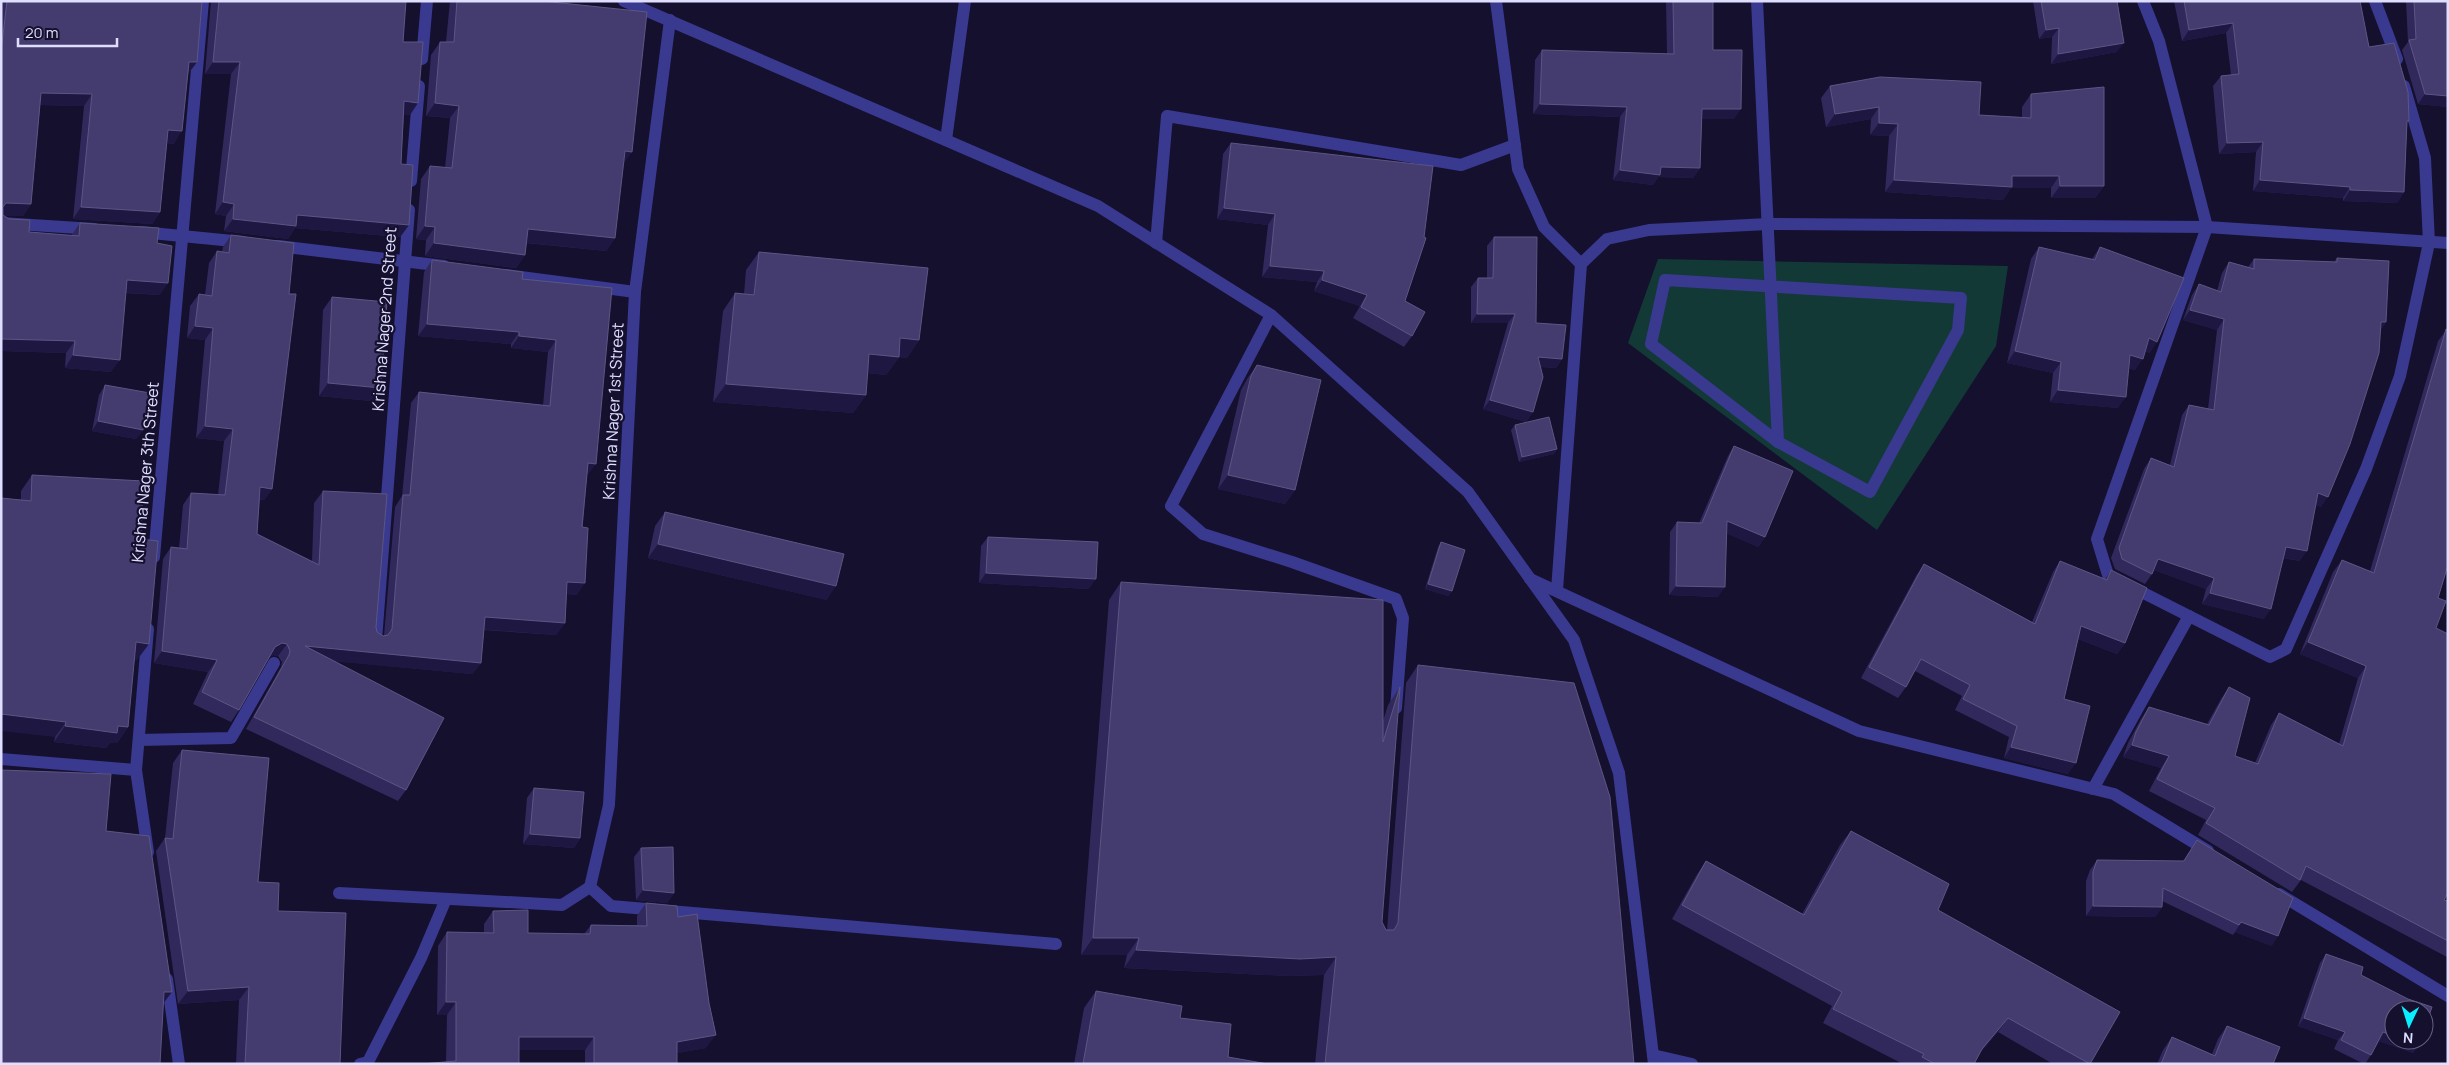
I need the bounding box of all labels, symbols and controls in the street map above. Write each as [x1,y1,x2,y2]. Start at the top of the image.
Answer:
scale bar [18,15,116,47]
text: 20 m [25,22,58,43]
street label: Krishna Nager 2nd Street [367,226,401,412]
street label: Krishna Nager 1st Street [597,322,629,500]
street label: Krishna Nager 3th Street [126,381,164,563]
north arrow [2384,1000,2434,1050]
text: N [2402,1029,2414,1048]

